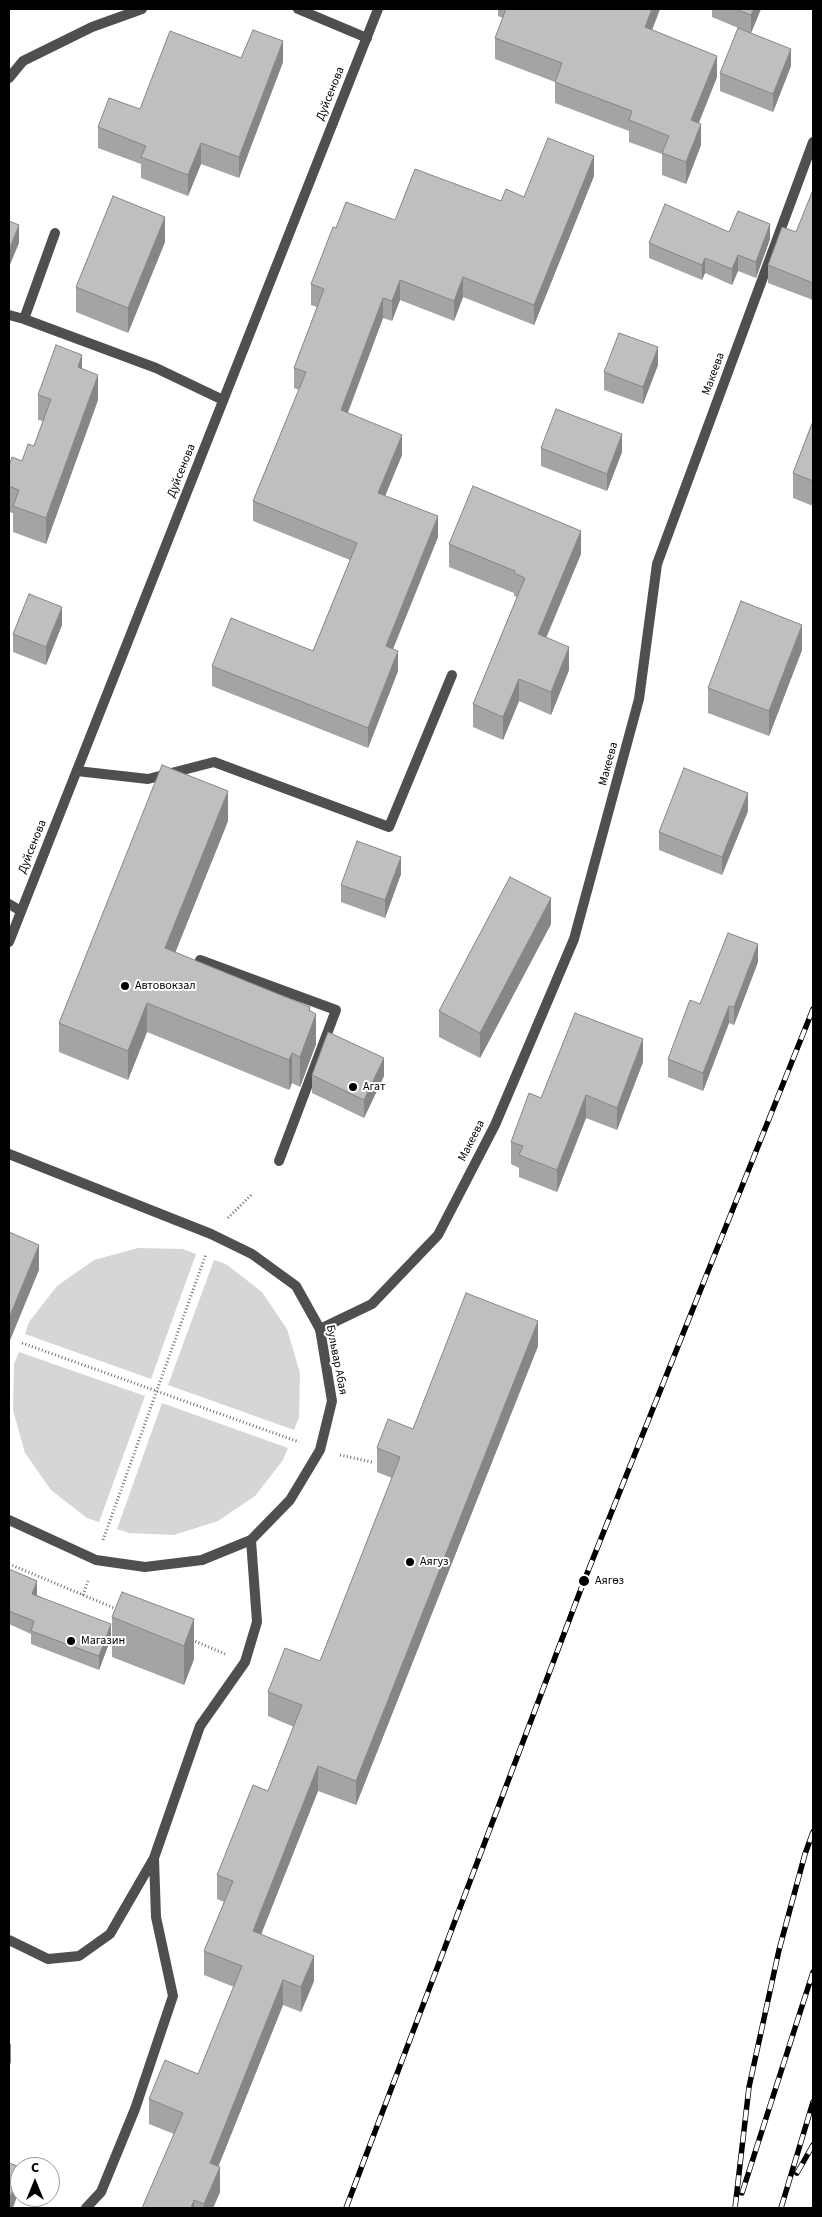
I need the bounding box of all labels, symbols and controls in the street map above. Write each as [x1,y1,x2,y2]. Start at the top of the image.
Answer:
street label: Дуйсенова [314,65,348,123]
street label: Макеева [700,351,728,397]
street label: Дуйсенова [165,442,199,500]
street label: Макеева [596,741,622,787]
street label: Дуйсенова [16,818,50,876]
place label: Автовокзал [135,979,196,993]
marker: Автовокзал [119,980,131,992]
place label: Агат [363,1080,385,1094]
marker: Агат [347,1081,359,1093]
street label: Макеева [455,1118,489,1164]
street label: Бульвар Абая [322,1324,350,1396]
place label: Аягуз [420,1555,448,1569]
marker: Аягуз [404,1556,416,1568]
marker: Аягөз [577,1574,591,1588]
place label: Аягөз [595,1574,624,1588]
place label: Магазин [81,1634,125,1648]
marker: Магазин [65,1635,77,1647]
north arrow [10,2157,60,2207]
text: С [31,2158,39,2178]

